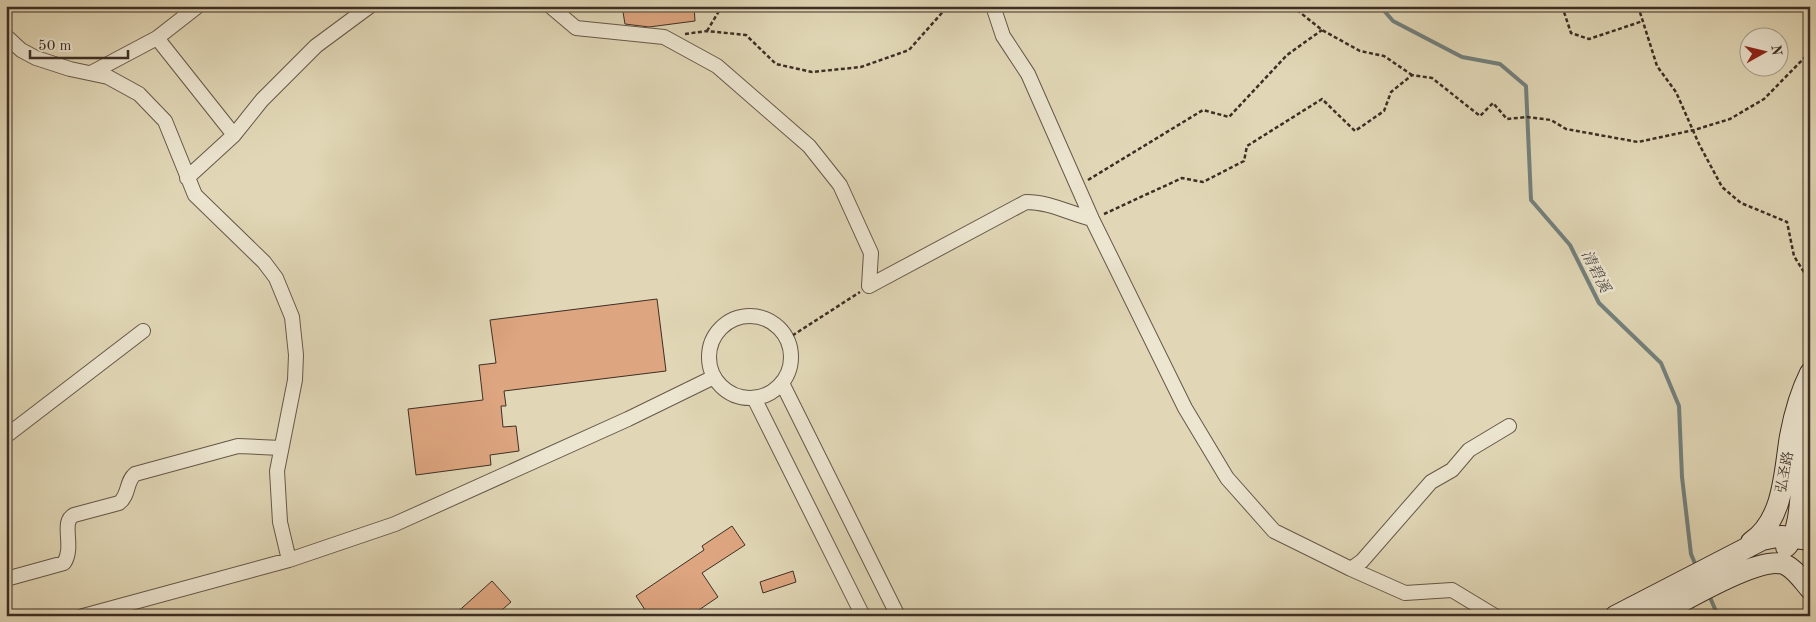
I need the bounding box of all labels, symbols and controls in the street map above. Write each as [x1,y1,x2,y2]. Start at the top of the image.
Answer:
scale bar [30,28,128,60]
north arrow [1738,28,1788,78]
text: 50 m [38,39,72,54]
text: N [1768,44,1784,57]
water label: 清碧溪 [1578,247,1614,297]
street label: 弘圣路 [1773,450,1796,494]

